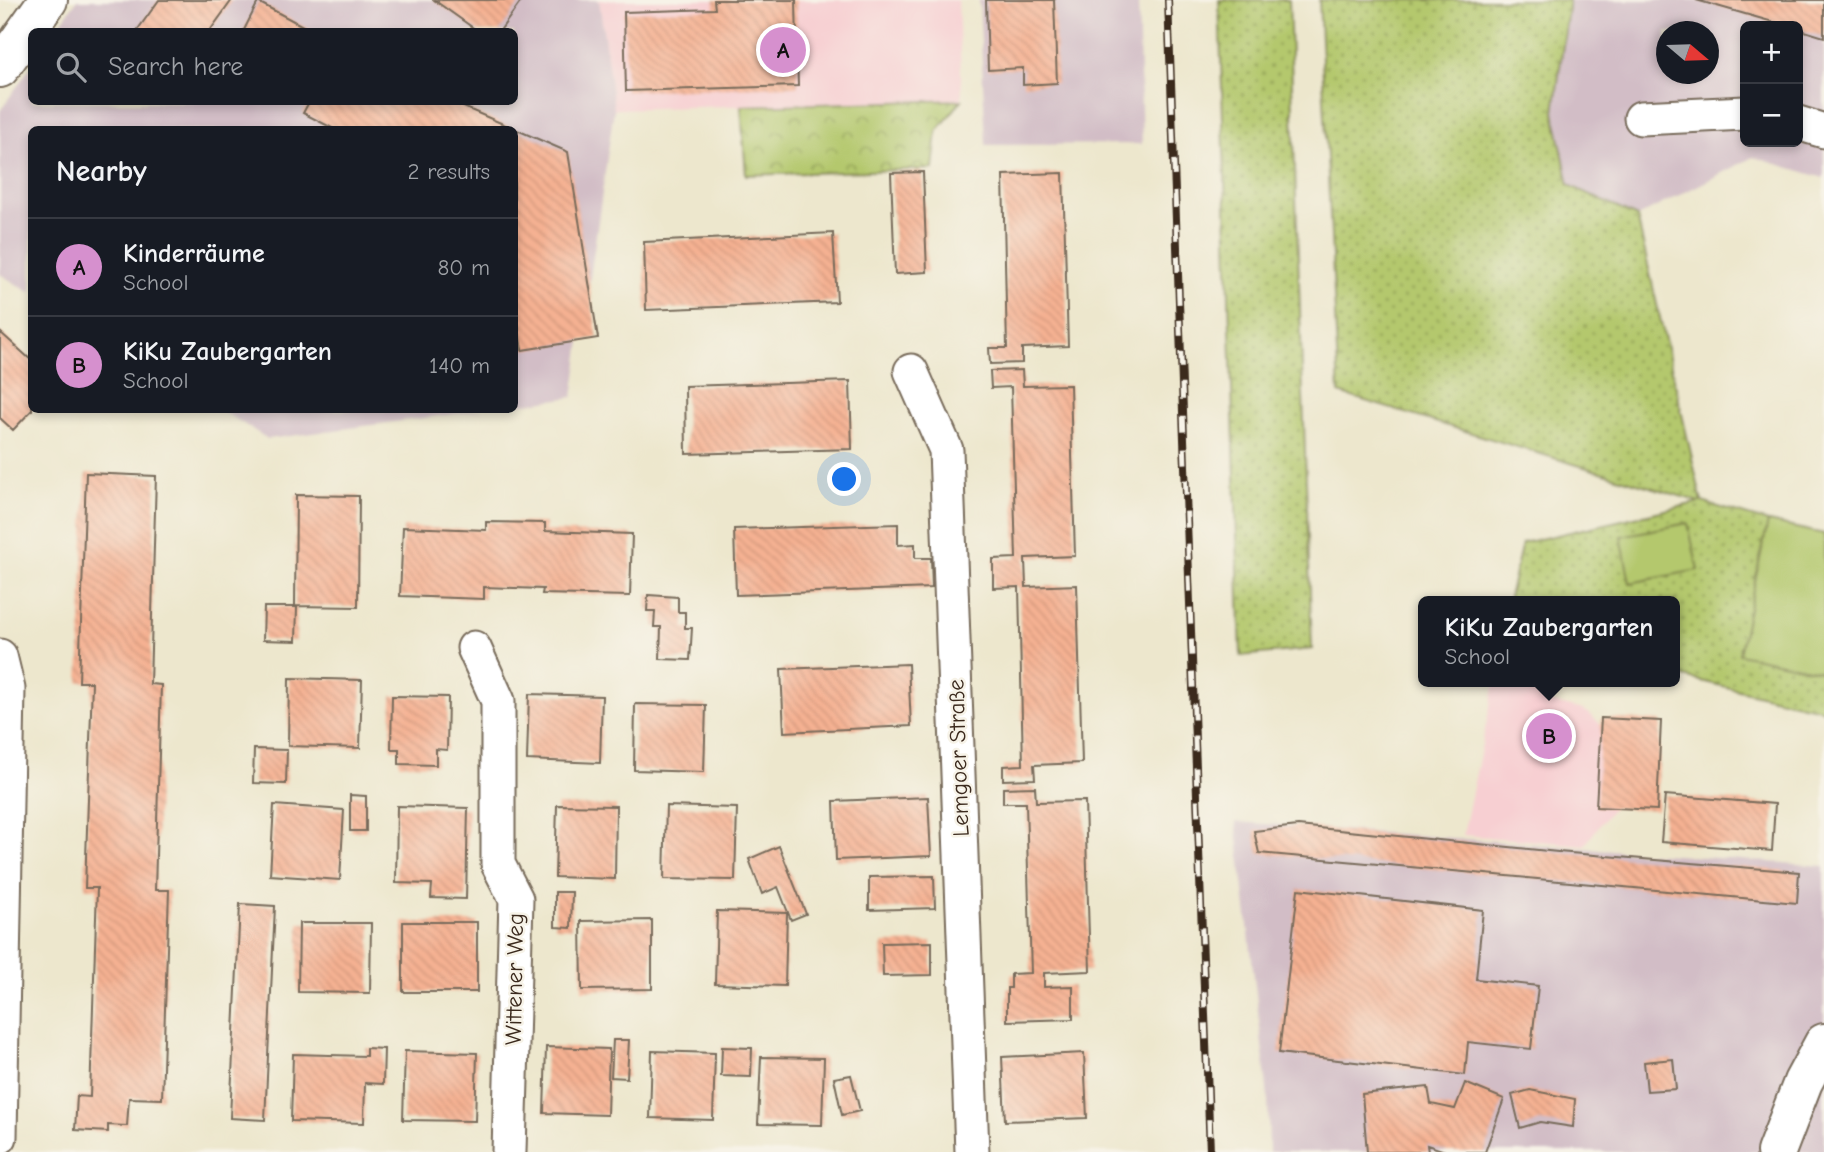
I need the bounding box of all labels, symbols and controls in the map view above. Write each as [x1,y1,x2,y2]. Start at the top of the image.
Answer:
north arrow [1656,21,1719,84]
map controls [1740,21,1803,147]
button: + [1740,21,1803,84]
pin: A [760,24,806,76]
search box [28,28,518,105]
icon: search [52,48,90,86]
text: Search here [108,52,243,82]
button: − [1740,84,1803,147]
text: Nearby [56,154,147,189]
text: 2 results [408,158,490,185]
text: Kinderräume [123,239,265,269]
text: A [73,254,85,281]
text: 80 m [437,254,490,281]
text: School [123,269,188,296]
text: KiKu Zaubergarten [123,337,332,367]
text: B [72,352,86,379]
text: 140 m [429,352,490,379]
text: School [123,367,188,394]
your location [827,462,861,496]
popup [1418,596,1680,687]
text: KiKu Zaubergarten [1445,613,1653,643]
text: School [1445,643,1510,670]
street label: Lemgoer Straße [942,679,975,837]
pin: B [1526,710,1572,762]
street label: Wittener Weg [500,913,529,1045]

